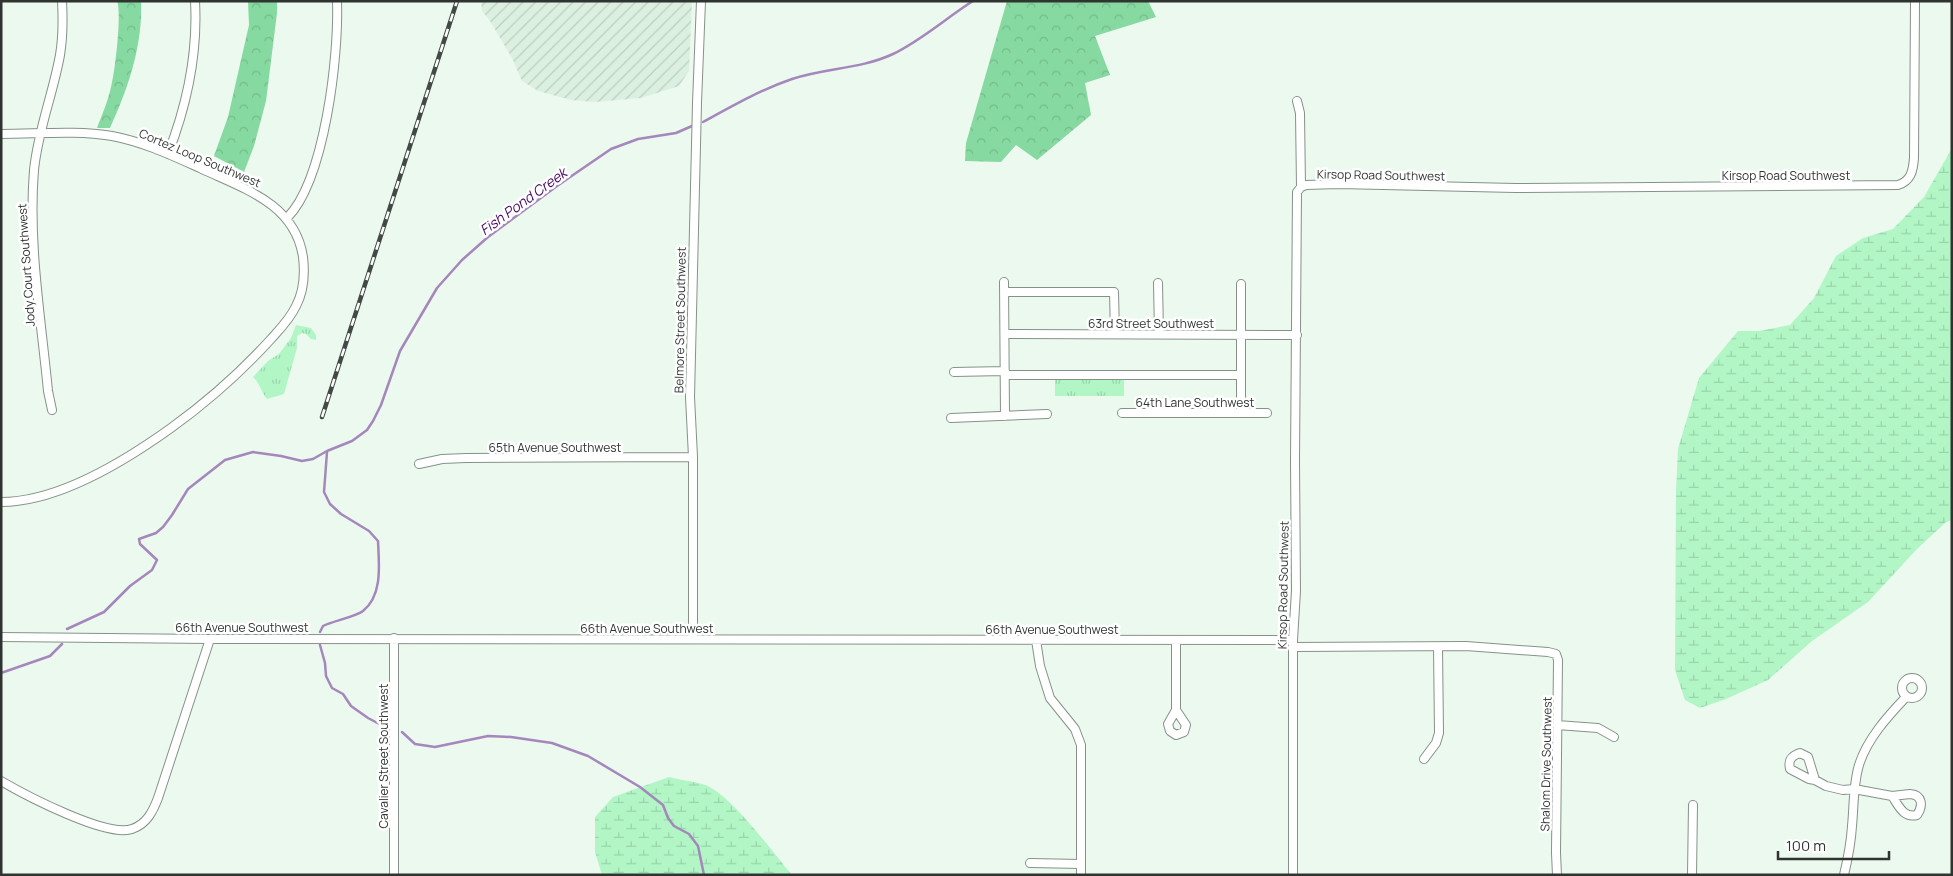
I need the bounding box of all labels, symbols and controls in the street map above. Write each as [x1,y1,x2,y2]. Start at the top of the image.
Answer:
street label: Cortez Loop Southwest [136,125,264,191]
water label: Fish Pond Creek [476,162,572,239]
street label: Kirsop Road Southwest [1317,165,1446,185]
street label: Kirsop Road Southwest [1722,167,1850,184]
street label: Jody Court Southwest [13,203,39,327]
street label: Belmore Street Southwest [670,247,690,393]
street label: 63rd Street Southwest [1088,315,1214,332]
street label: 64th Lane Southwest [1136,394,1255,411]
street label: 65th Avenue Southwest [489,439,622,456]
street label: Kirsop Road Southwest [1273,520,1293,649]
street label: 66th Avenue Southwest [175,619,309,636]
street label: 66th Avenue Southwest [580,620,714,637]
street label: 66th Avenue Southwest [985,621,1119,638]
street label: Cavalier Street Southwest [375,683,392,829]
street label: Shalom Drive Southwest [1536,696,1556,832]
scale bar [1778,828,1889,860]
text: 100 m [1786,835,1826,856]

